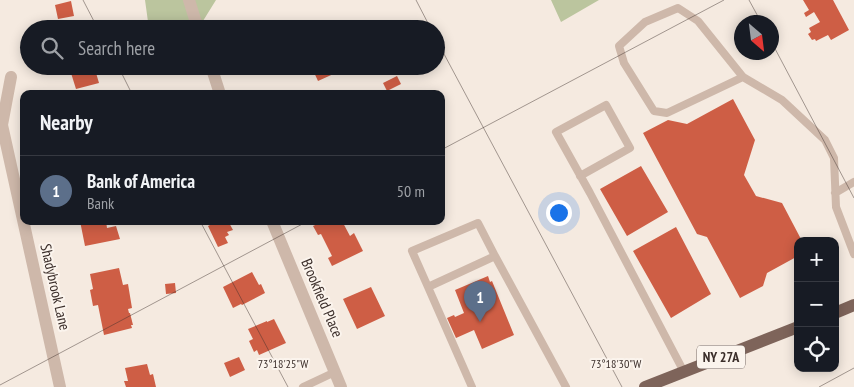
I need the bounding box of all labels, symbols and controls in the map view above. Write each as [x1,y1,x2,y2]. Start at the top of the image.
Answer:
north arrow [734,15,779,60]
search box [20,20,445,75]
icon: search [38,34,66,62]
text: Search here [78,36,155,60]
text: Nearby [40,109,93,136]
text: Bank of America [87,169,195,193]
text: 1 [52,181,60,201]
text: 50 m [397,181,425,201]
text: Bank [87,193,114,213]
your location [546,200,572,226]
map controls [794,237,839,372]
button: + [794,237,839,282]
street label: Shadybrook Lane [36,242,75,332]
street label: Brookfield Place [297,256,348,340]
pin: 1 [464,281,496,322]
button: − [794,282,839,327]
button: locate [794,327,839,372]
road number: NY 27A [697,346,745,368]
text: 73°18'25"W [258,356,308,371]
text: 73°18'30"W [591,356,641,371]

